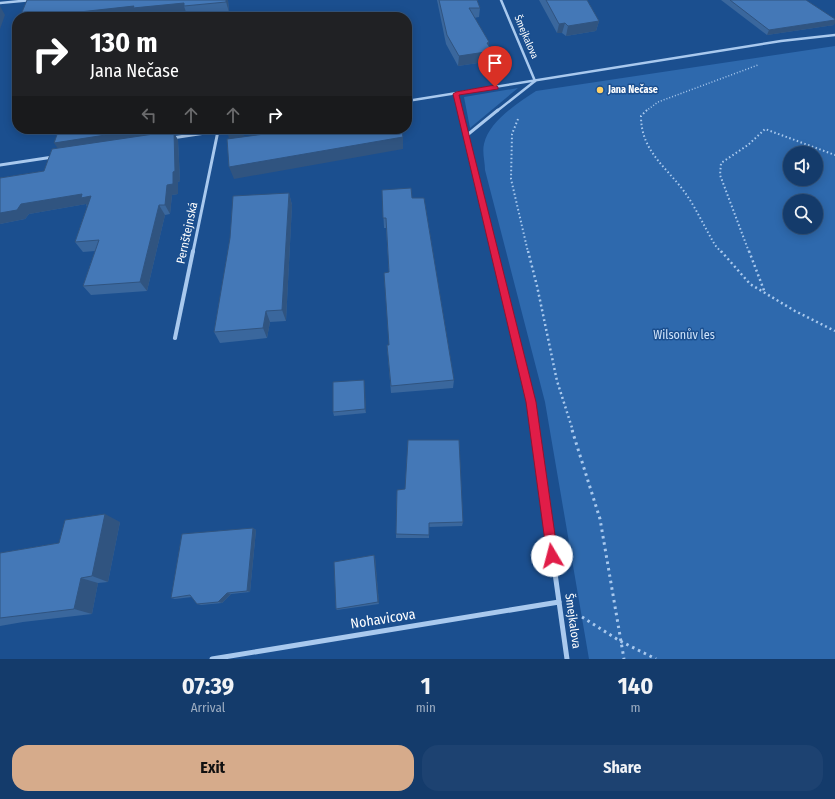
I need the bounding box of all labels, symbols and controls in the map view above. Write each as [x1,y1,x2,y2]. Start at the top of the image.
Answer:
street label: Šmejkalova [511,12,542,61]
text: 130 m [90,26,158,59]
icon: right [24,28,76,80]
pin [478,46,512,87]
icon: arrive [484,52,506,74]
text: Jana Nečase [90,60,179,82]
place label: Jana Nečase [607,83,658,96]
marker: Jana Nečase [595,85,605,95]
icon: left [138,104,160,126]
icon: ahead [180,104,202,126]
icon: ahead [222,104,244,126]
icon: right [264,104,286,126]
map controls [783,146,823,234]
button: sound [783,146,823,186]
button: search [783,194,823,234]
street label: Pernštejnská [174,201,200,265]
park label: Wilsonův les [653,328,715,342]
position arrow [531,535,573,577]
street label: Šmejkalova [562,592,585,650]
street label: Nohavicova [349,605,417,633]
text: 07:39 [182,672,234,700]
text: 1 [421,672,431,700]
text: 140 [618,672,653,700]
text: Arrival [191,700,225,715]
text: min [416,700,436,715]
text: m [630,700,640,715]
button: Exit [12,745,414,791]
button: Share [422,745,823,791]

